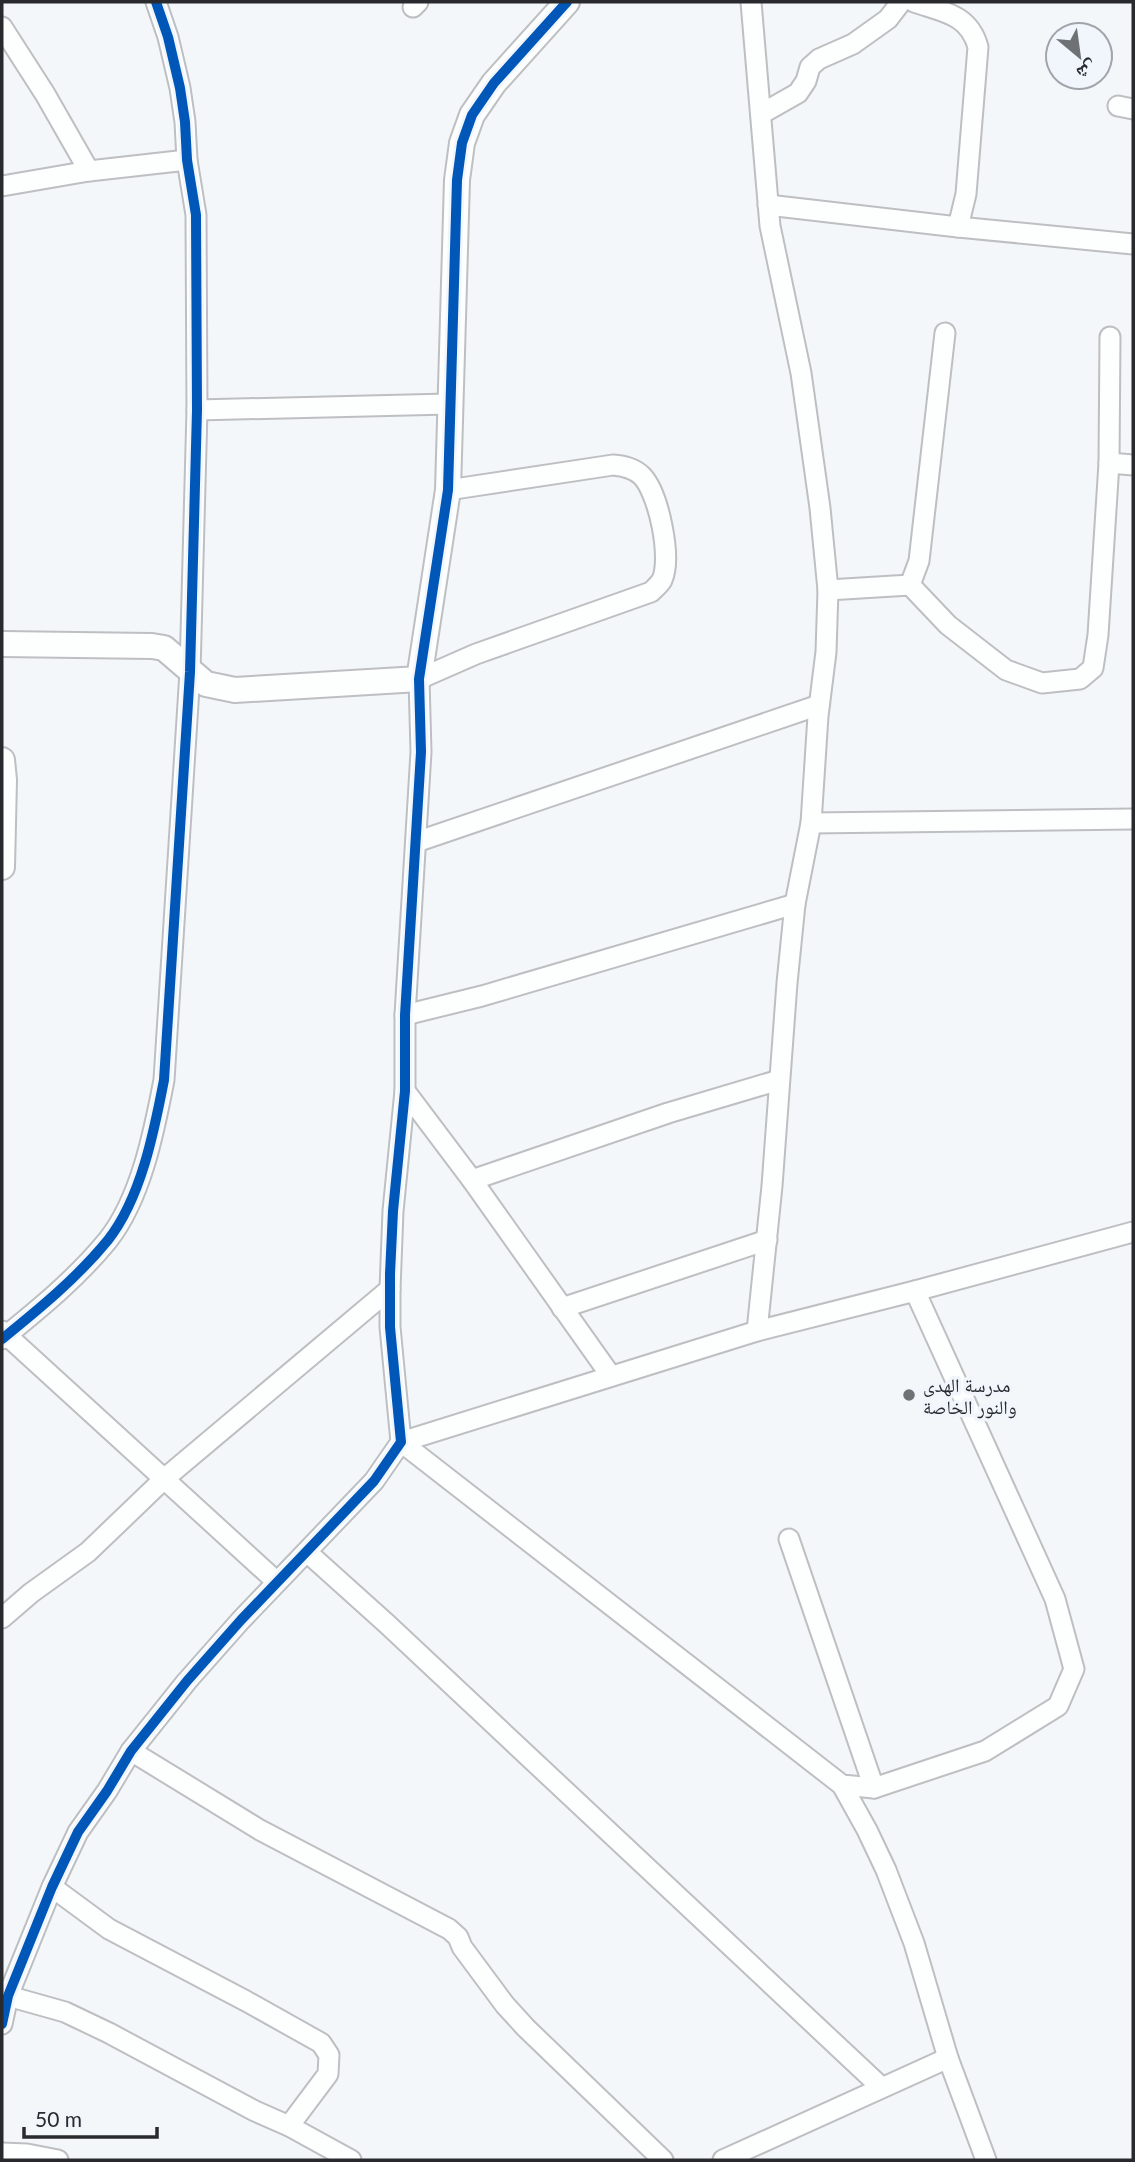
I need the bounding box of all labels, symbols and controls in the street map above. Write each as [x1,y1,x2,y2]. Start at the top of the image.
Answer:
north arrow [1044,21,1114,91]
text: ش [1073,55,1102,86]
place label: مدرسة الهدى والنور الخاصة [923,1373,1017,1419]
marker: مدرسة الهدى والنور الخاصة [901,1387,917,1403]
scale bar [24,2096,158,2140]
text: 50 m [35,2106,82,2131]

